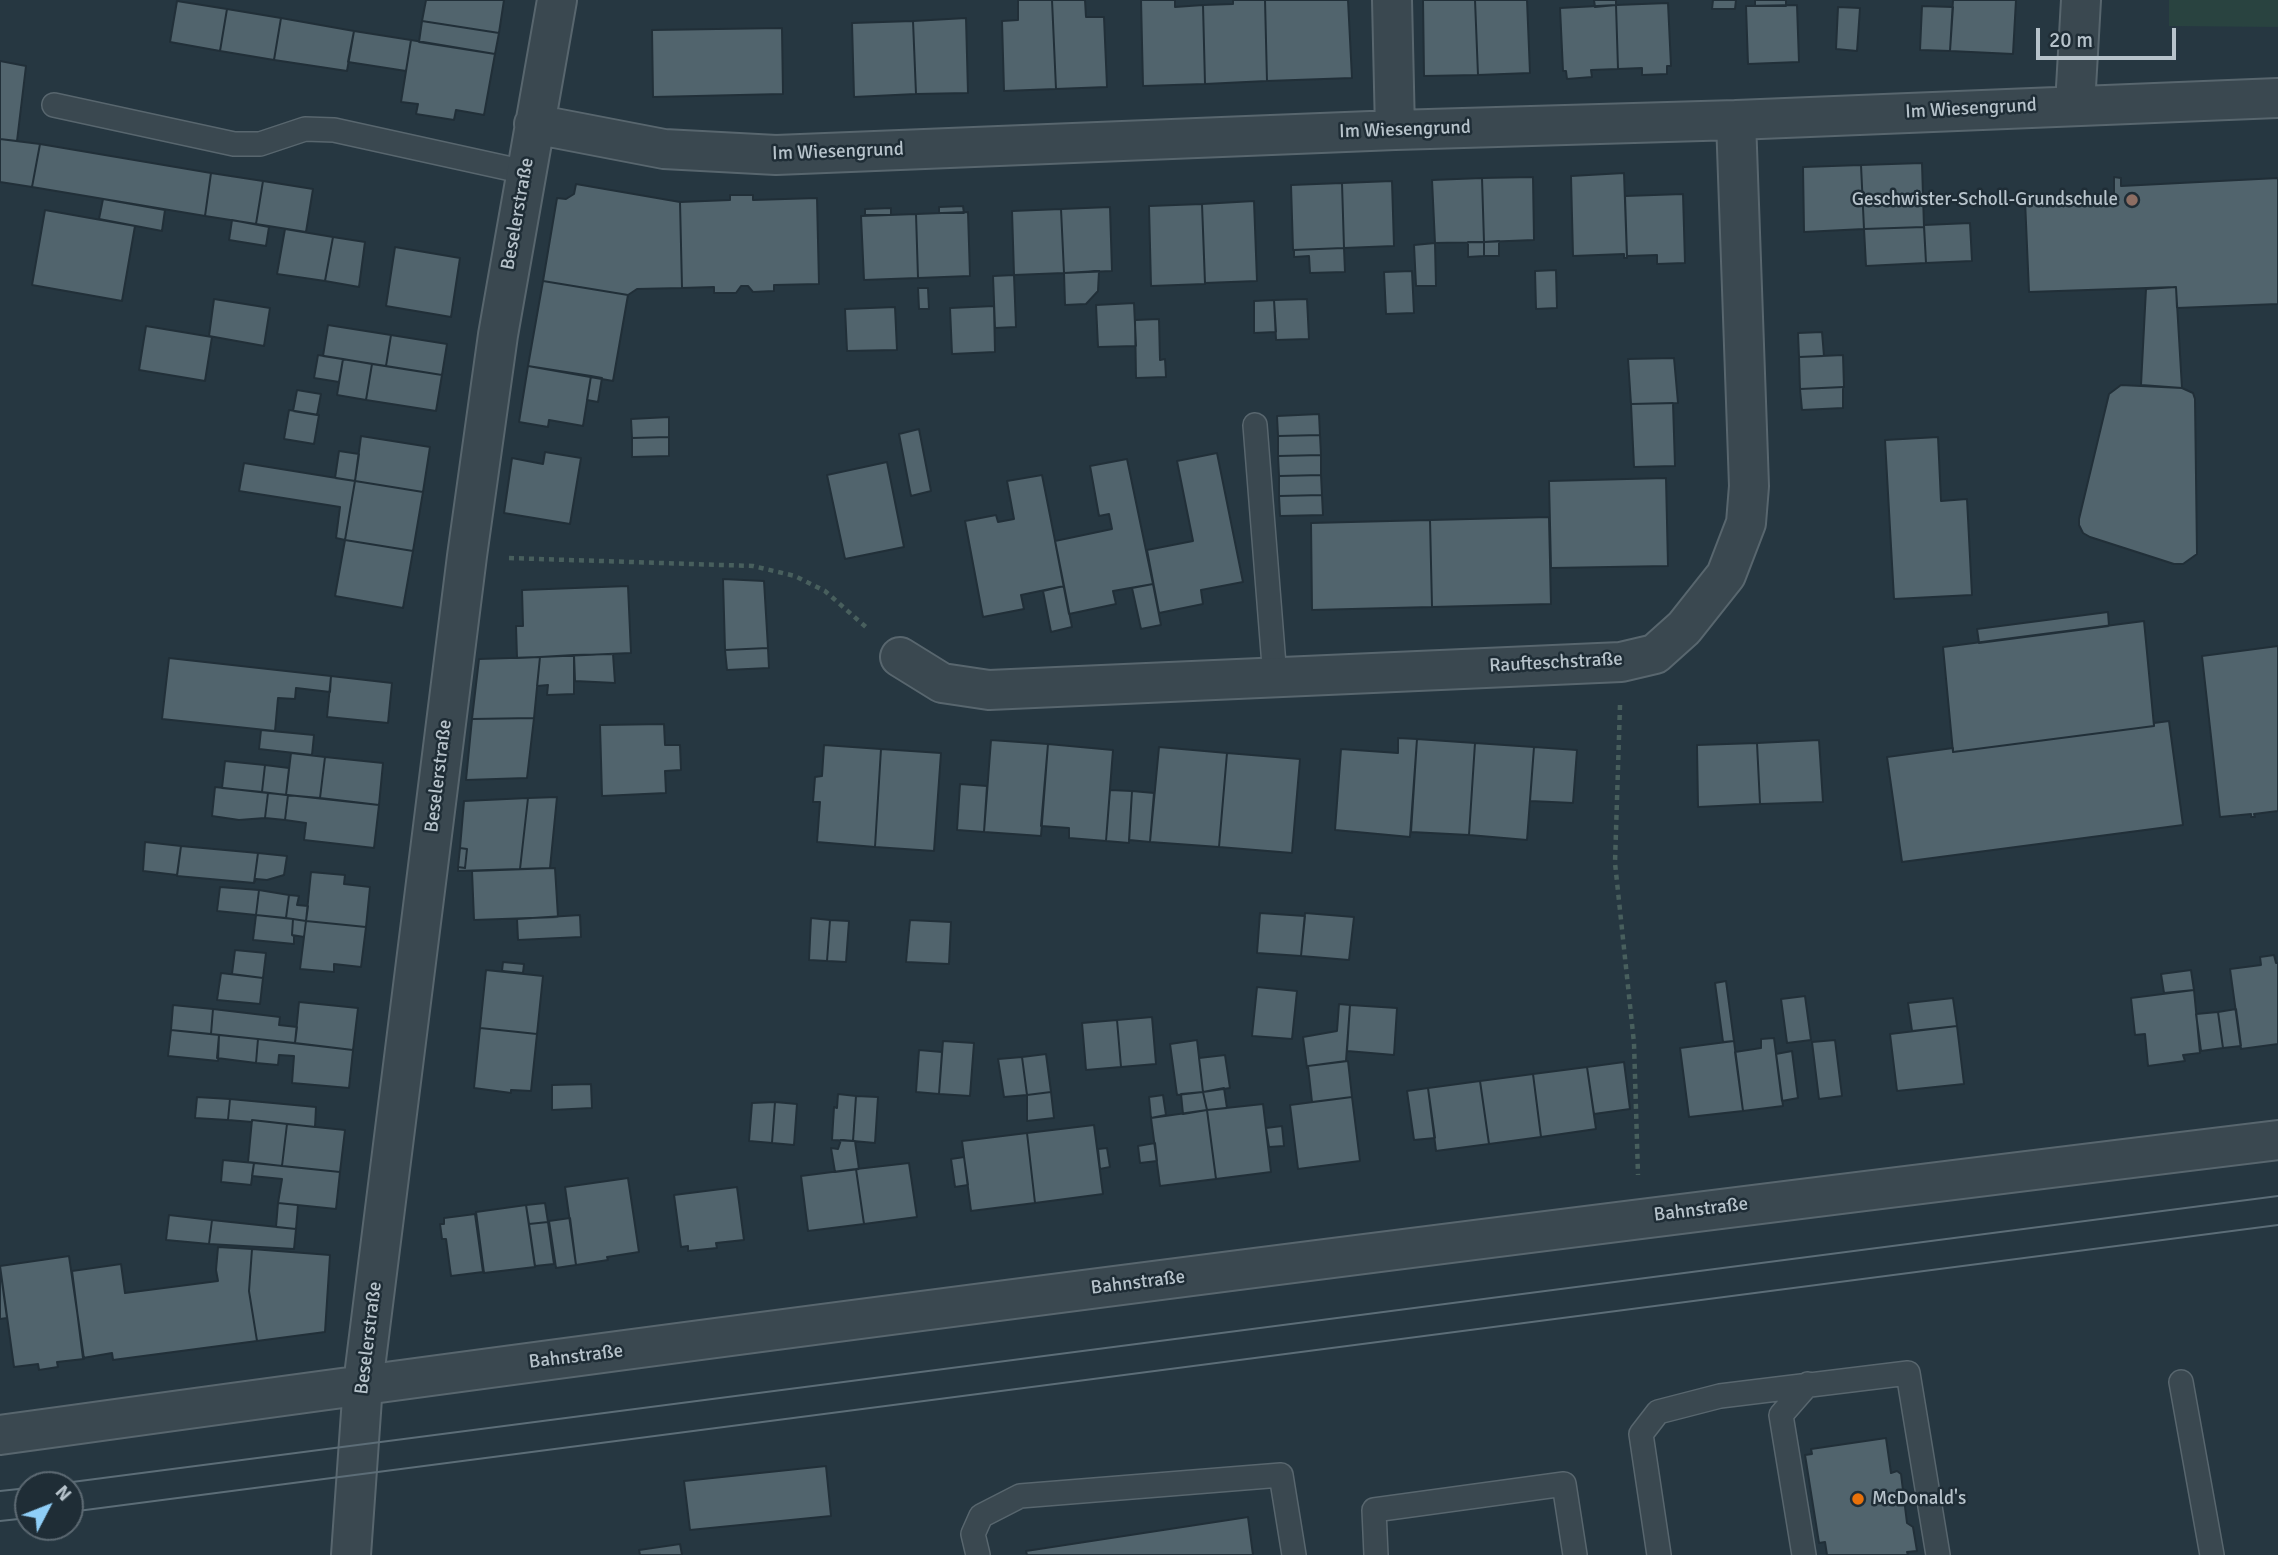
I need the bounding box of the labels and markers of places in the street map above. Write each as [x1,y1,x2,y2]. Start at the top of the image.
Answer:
place label: Geschwister-Scholl-Grundschule [1852,189,2118,211]
marker: Geschwister-Scholl-Grundschule [2124,192,2140,208]
place label: McDonald's [1872,1488,1966,1510]
marker: McDonald's [1850,1491,1866,1507]

